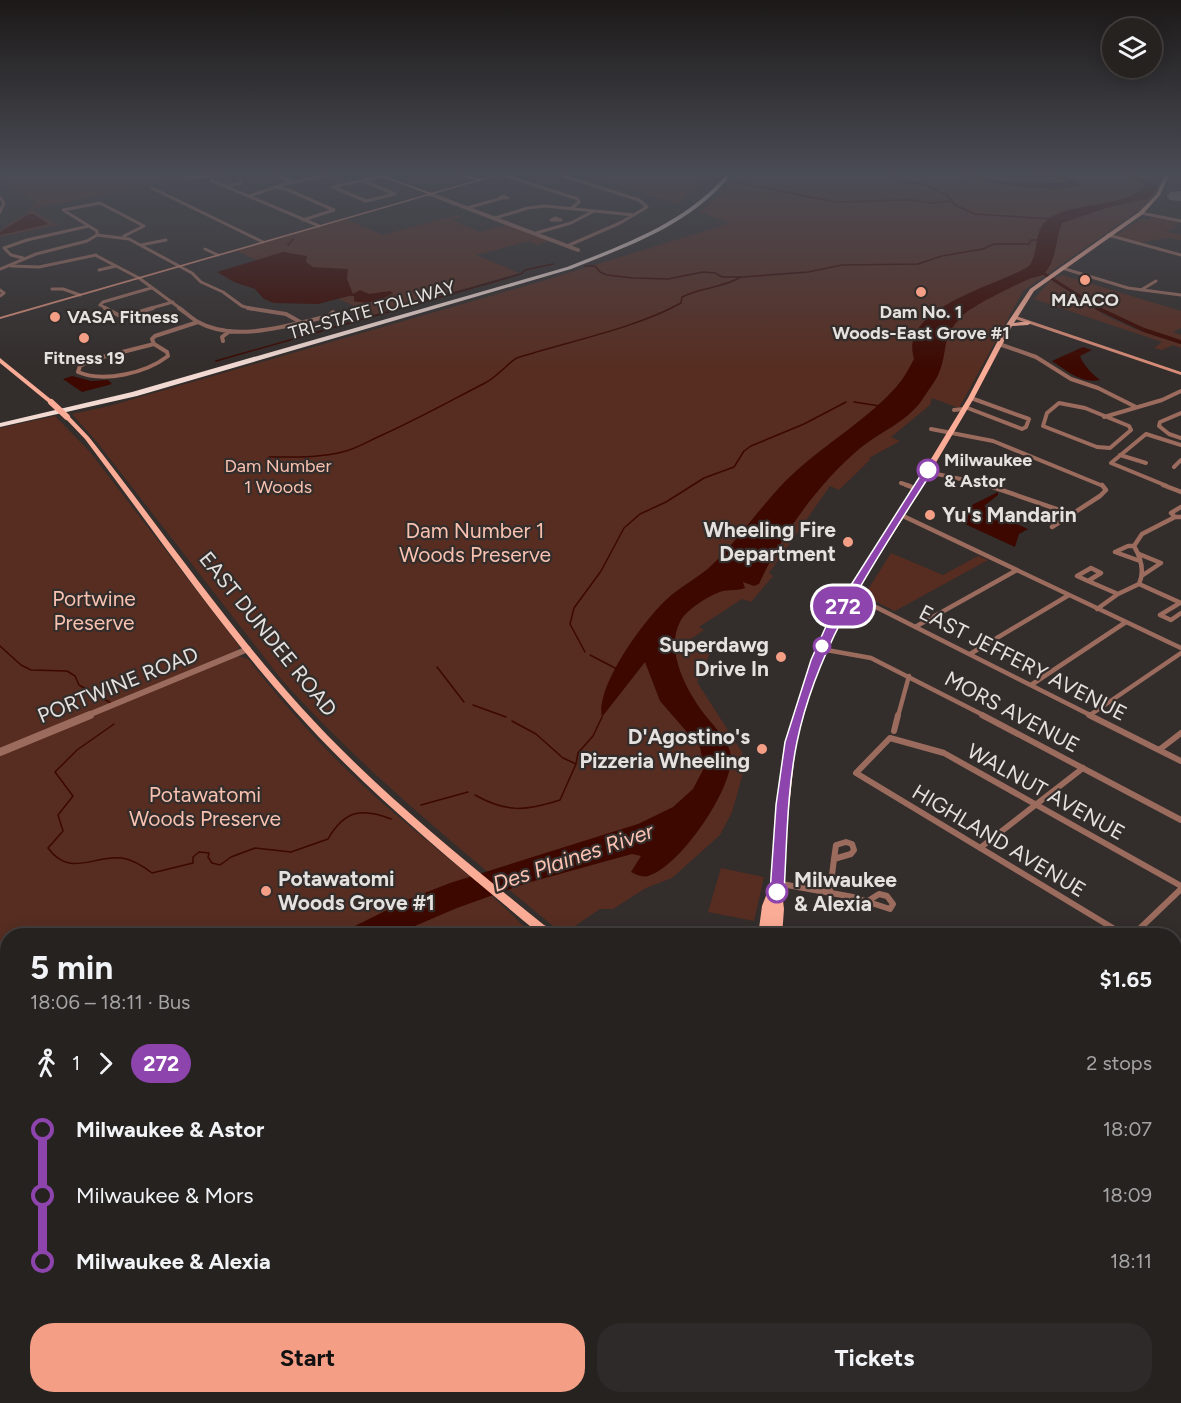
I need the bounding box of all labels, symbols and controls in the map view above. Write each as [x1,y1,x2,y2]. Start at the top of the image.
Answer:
map controls [1102,18,1162,78]
button: layers [1102,18,1162,78]
marker: MAACO [1078,273,1092,287]
street label: TRI-STATE TOLLWAY [286,276,458,344]
marker: Dam No. 1 Woods-East Grove #1 [914,285,928,299]
place label: MAACO [1051,289,1119,311]
place label: Dam No. 1 Woods-East Grove #1 [832,301,1010,344]
place label: VASA Fitness [67,306,179,328]
marker: VASA Fitness [48,310,62,324]
marker: Fitness 19 [77,331,91,345]
place label: Fitness 19 [43,347,125,369]
place label: Milwaukee & Astor [944,449,1032,492]
park label: Dam Number 1 Woods [224,455,332,498]
marker: Milwaukee & Astor [917,459,939,481]
place label: Yu's Mandarin [942,502,1077,527]
marker: Yu's Mandarin [923,508,937,522]
place label: Wheeling Fire Department [703,517,836,566]
park label: Dam Number 1 Woods Preserve [399,518,551,567]
marker: Wheeling Fire Department [841,535,855,549]
street label: EAST DUNDEE ROAD [194,546,342,721]
park label: Portwine Preserve [52,586,136,635]
line badge: 272 [808,586,878,626]
text: 272 [825,594,861,619]
street label: EAST JEFFERY AVENUE [915,599,1131,726]
place label: Superdawg Drive In [659,632,769,681]
unlabelled marker [813,637,831,655]
street label: PORTWINE ROAD [34,641,202,728]
marker: Superdawg Drive In [774,650,788,664]
street label: MORS AVENUE [941,666,1084,758]
place label: D'Agostino's Pizzeria Wheeling [579,724,750,773]
street label: WALNUT AVENUE [963,738,1129,845]
marker: D'Agostino's Pizzeria Wheeling [755,742,769,756]
street label: HIGHLAND AVENUE [908,779,1091,902]
park label: Potawatomi Woods Preserve [129,782,281,831]
water label: Des Plaines River [489,817,659,898]
place label: Potawatomi Woods Grove #1 [278,866,435,915]
place label: Milwaukee & Alexia [794,867,897,916]
marker: Milwaukee & Alexia [766,881,788,903]
marker: Potawatomi Woods Grove #1 [259,884,273,898]
text: 5 min [30,948,113,987]
text: $1.65 [1100,966,1152,993]
text: 18:06 – 18:11 · Bus [30,990,190,1014]
icon: walk [30,1047,63,1080]
icon: forward [89,1047,122,1080]
text: 1 [72,1051,80,1075]
text: 272 [143,1051,179,1076]
text: 2 stops [1086,1051,1152,1075]
text: Milwaukee & Astor [76,1116,264,1143]
text: 18:07 [1103,1117,1152,1141]
text: Milwaukee & Mors [76,1182,254,1209]
text: 18:09 [1102,1183,1152,1207]
text: Milwaukee & Alexia [76,1248,271,1275]
text: 18:11 [1110,1249,1152,1273]
button: Start [30,1323,585,1392]
button: Tickets [597,1323,1152,1392]

